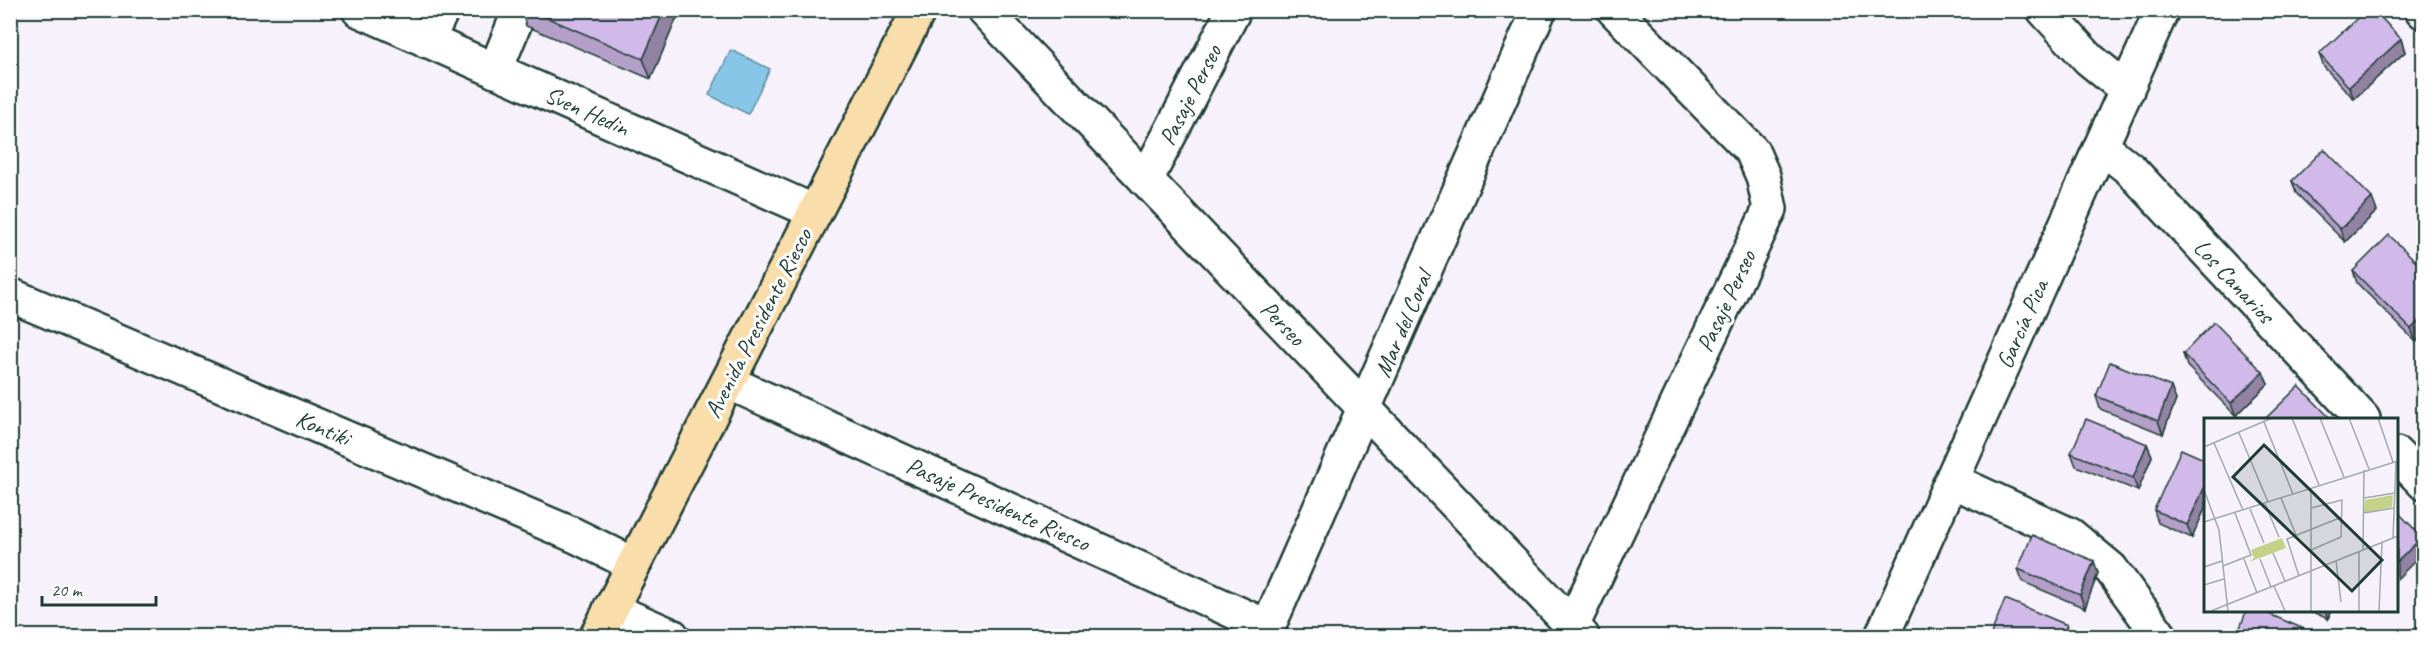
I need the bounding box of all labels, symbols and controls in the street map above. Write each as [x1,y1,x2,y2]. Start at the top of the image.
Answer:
street label: Pasaje Perseo [1152,38,1229,150]
street label: Sven Hedin [540,79,635,143]
street label: Avenida Presidente Riesco [697,222,819,423]
street label: Los Canarios [2187,233,2282,331]
street label: Pasaje Perseo [1689,244,1763,357]
street label: Mar del Coral [1367,263,1440,381]
street label: García Pica [1989,273,2056,373]
street label: Perseo [1254,294,1313,353]
street label: Kontiki [291,403,358,454]
inset map [2204,418,2398,611]
street label: Pasaje Presidente Riesco [902,450,1096,559]
scale bar [42,569,156,607]
text: 20 m [51,579,84,601]

